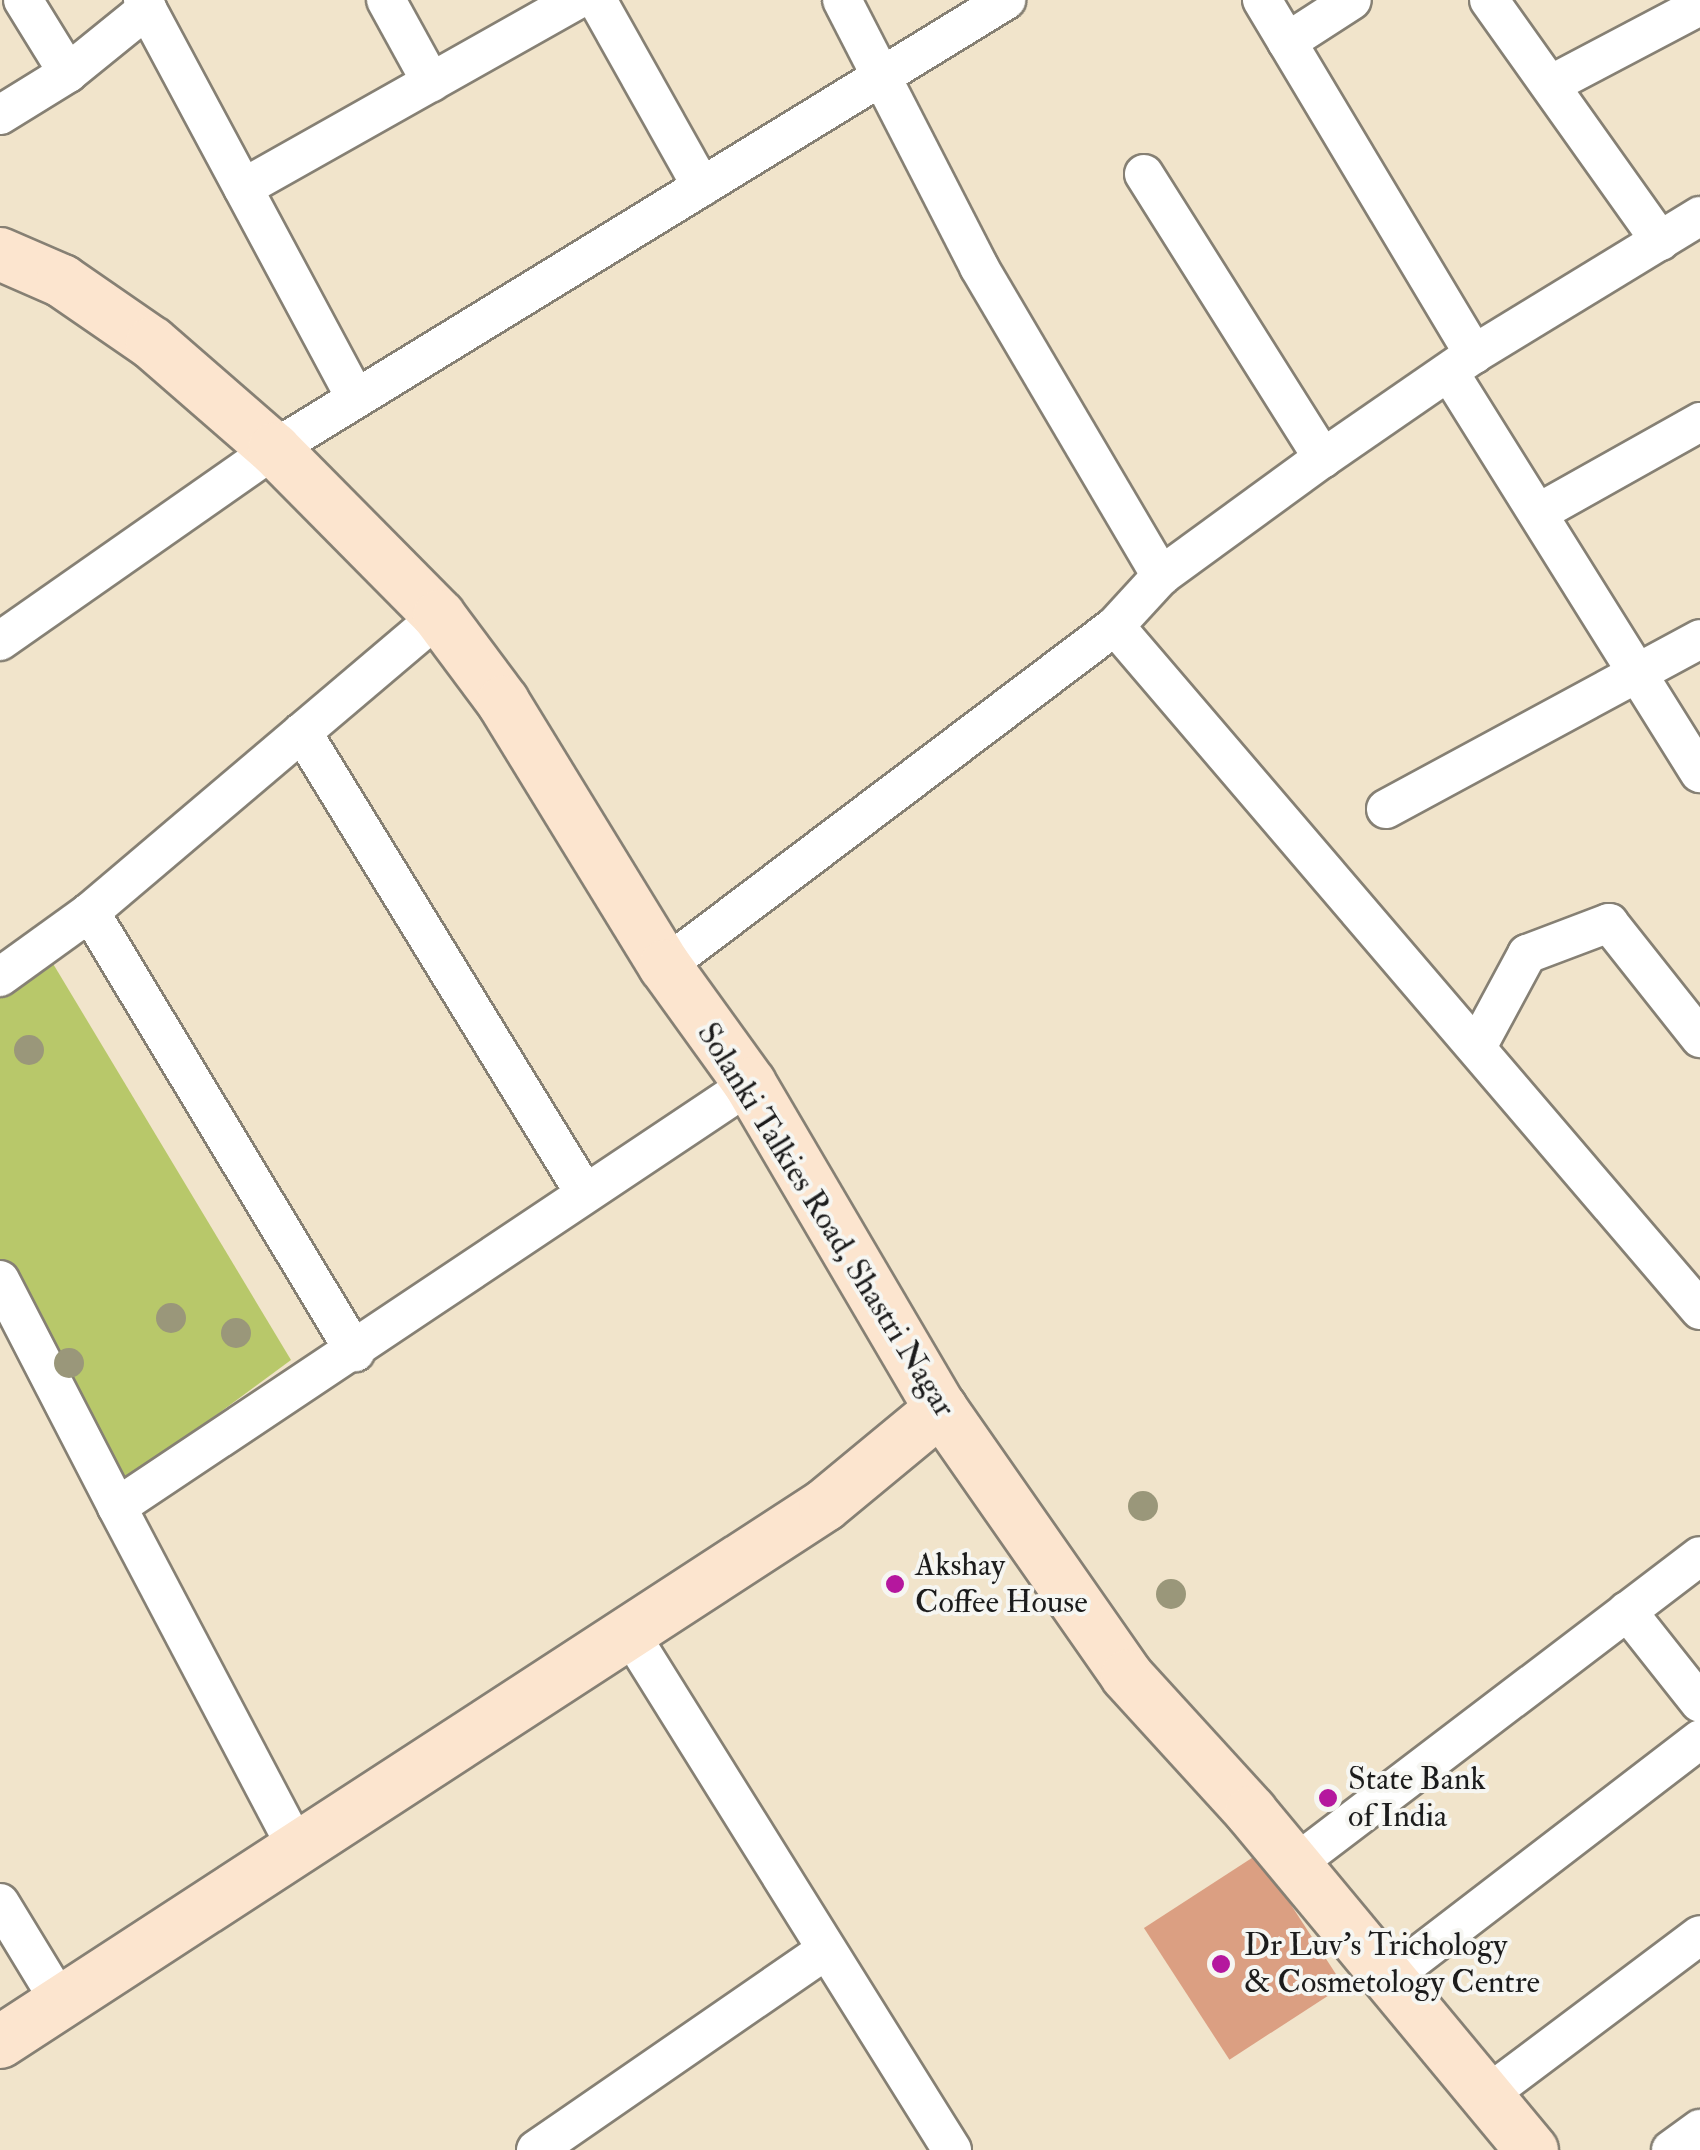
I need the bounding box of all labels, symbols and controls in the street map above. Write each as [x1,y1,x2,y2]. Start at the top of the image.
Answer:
street label: Solanki Talkies Road, Shastri Nagar [689,1016,963,1424]
place label: Akshay Coffee House [915,1547,1088,1622]
marker: Akshay Coffee House [884,1573,906,1595]
place label: State Bank of India [1348,1761,1486,1836]
marker: State Bank of India [1317,1787,1339,1809]
place label: Dr Luv's Trichology & Cosmetology Centre [1244,1927,1540,2002]
marker: Dr Luv's Trichology & Cosmetology Centre [1208,1951,1234,1977]

